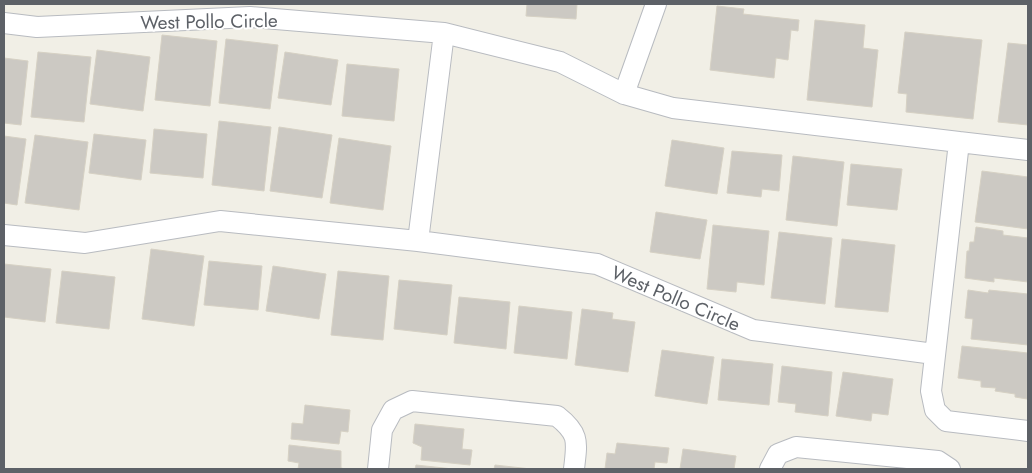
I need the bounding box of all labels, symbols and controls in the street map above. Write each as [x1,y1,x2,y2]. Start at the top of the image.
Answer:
street label: West Pollo Circle [140,7,278,36]
street label: West Pollo Circle [607,259,745,338]

